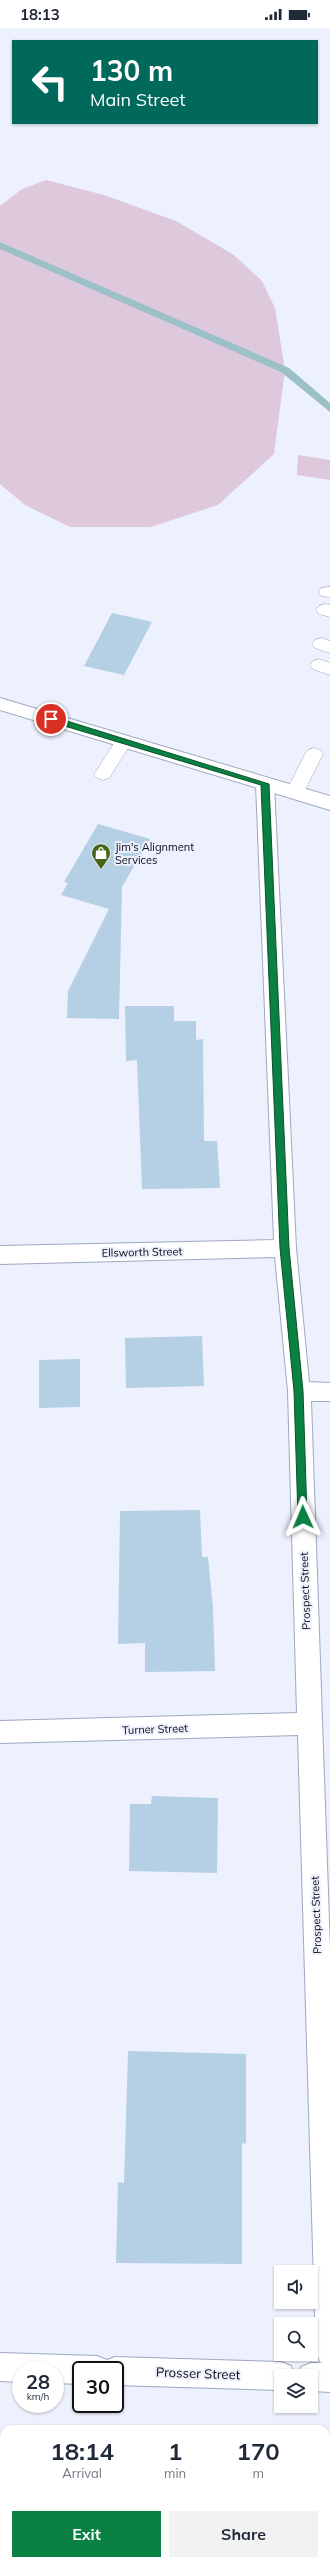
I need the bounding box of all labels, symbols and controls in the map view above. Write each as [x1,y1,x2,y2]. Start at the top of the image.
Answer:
text: 18:13 [20,5,60,24]
text: 130 m [90,53,173,88]
icon: left [24,56,76,108]
text: Main Street [90,88,186,111]
pin [34,702,68,736]
icon: arrive [40,708,62,730]
place label: Jim's Alignment Services [115,840,194,867]
shop icon: Jim's Alignment Services [90,842,112,870]
street label: Ellsworth Street [102,1244,183,1260]
position arrow [282,1496,324,1538]
street label: Prospect Street [297,1552,313,1630]
street label: Turner Street [122,1721,188,1737]
street label: Prospect Street [308,1876,324,1954]
map controls [274,2265,318,2413]
button: sound [274,2265,318,2309]
button: search [274,2317,318,2361]
speed limit sign: 30 [72,2361,124,2413]
street label: Prosser Street [156,2364,241,2382]
text: 28 [26,2369,50,2394]
button: layers [274,2369,318,2413]
text: km/h [27,2390,49,2403]
text: 18:14 [50,2436,114,2466]
text: 1 [168,2436,182,2466]
text: 170 [237,2436,280,2466]
text: Arrival [62,2465,102,2481]
text: min [164,2465,186,2481]
text: m [252,2465,264,2481]
button: Exit [12,2511,161,2557]
button: Share [169,2511,318,2557]

